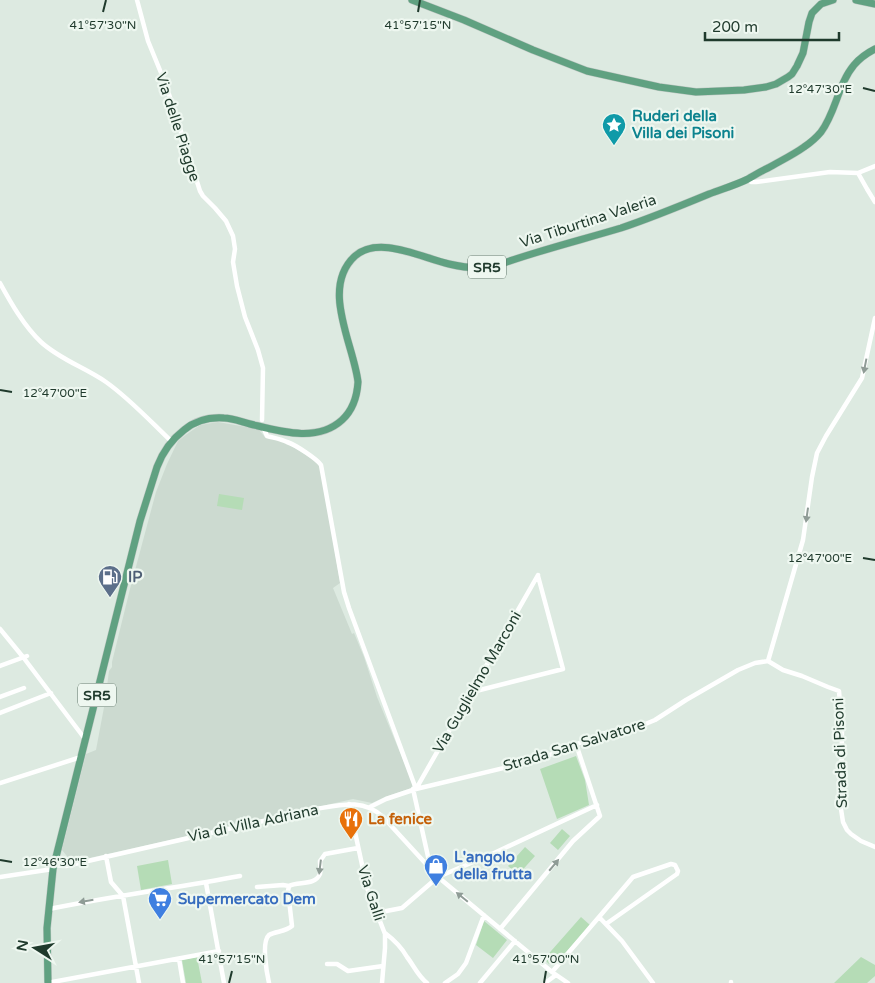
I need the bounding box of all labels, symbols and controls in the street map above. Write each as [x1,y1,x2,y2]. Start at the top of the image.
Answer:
scale bar [705,10,839,42]
text: 41°57'30"N [70,18,137,32]
text: 41°57'15"N [385,18,452,32]
text: 200 m [712,18,758,36]
street label: Via delle Piagge [152,70,204,184]
text: 12°47'30"E [788,82,853,96]
place label: Ruderi della Villa dei Pisoni [632,107,734,142]
place icon: Ruderi della Villa dei Pisoni [601,112,627,146]
street label: Via Tiburtina Valeria [517,190,659,252]
road number: SR5 [468,256,506,278]
one-way arrow [860,358,868,374]
text: 12°47'00"E [23,386,88,400]
one-way arrow [803,507,811,523]
text: 12°47'00"E [788,551,853,565]
fuel station icon: IP [97,564,123,598]
place label: IP [128,568,142,586]
street label: Via Guglielmo Marconi [429,608,525,756]
road number: SR5 [78,684,116,706]
street label: Strada di Pisoni [829,697,851,809]
street label: Strada San Salvatore [501,715,647,775]
street label: Via di Villa Adriana [186,800,320,846]
restaurant icon: La fenice [338,806,364,840]
place label: La fenice [368,810,433,828]
place label: L'angolo della frutta [454,848,532,883]
shop icon: L'angolo della frutta [423,853,449,887]
text: 12°46'30"E [23,855,88,869]
one-way arrow [548,858,559,871]
one-way arrow [316,859,324,875]
street label: Via Galli [354,863,388,923]
supermarket icon: Supermercato Dem [147,886,173,920]
place label: Supermercato Dem [178,890,316,909]
one-way arrow [456,892,469,903]
one-way arrow [78,898,94,906]
north arrow [10,923,60,973]
text: N [13,938,32,953]
text: 41°57'15"N [199,952,266,966]
text: 41°57'00"N [513,952,580,966]

